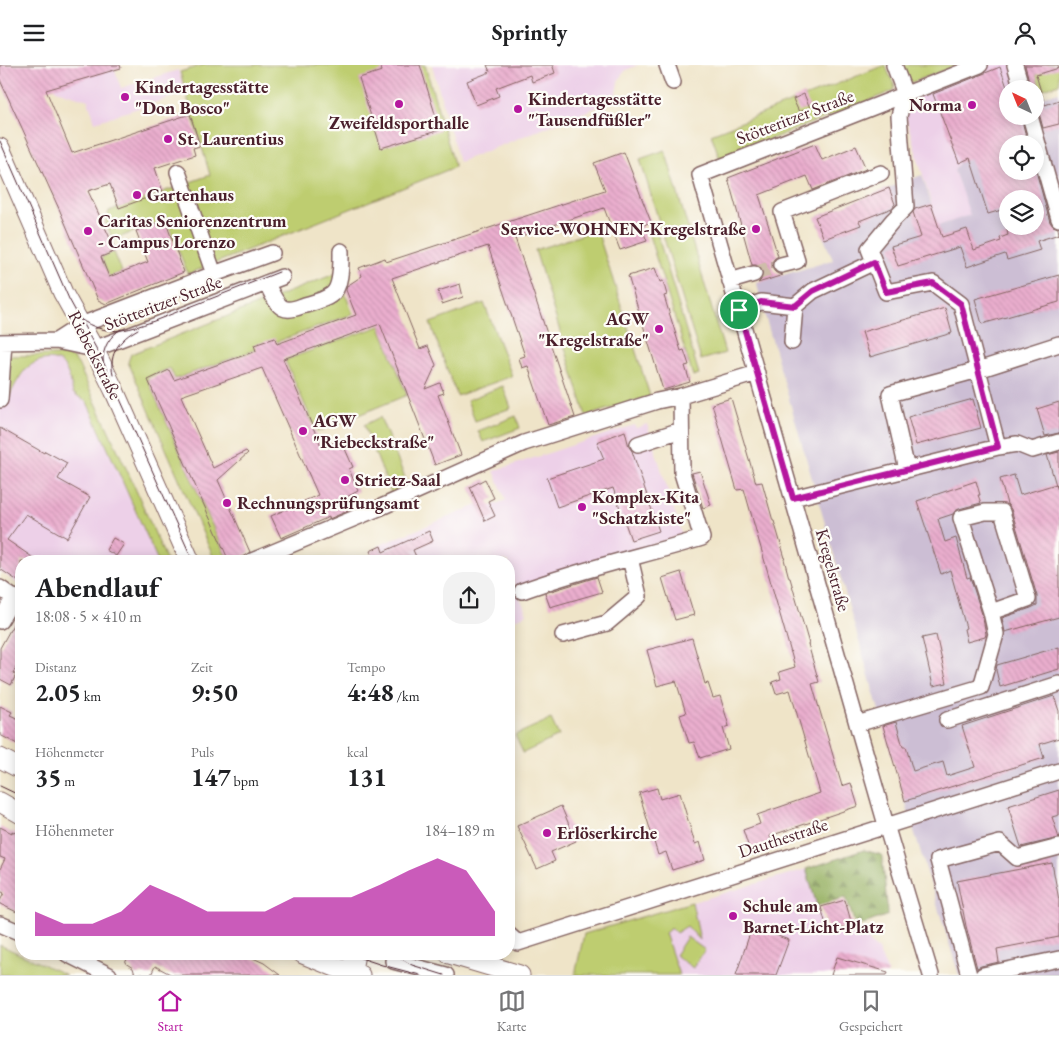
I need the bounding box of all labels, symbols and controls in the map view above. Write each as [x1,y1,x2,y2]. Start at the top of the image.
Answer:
text: Sprintly [492,18,567,47]
icon: menu [20,19,48,47]
icon: person [1011,19,1039,47]
place label: Kindertagesstätte "Don Bosco" [135,75,269,119]
north arrow [999,80,1044,125]
map controls [999,80,1044,235]
street label: Stötteritzer Straße [733,84,857,149]
place label: Kindertagesstätte "Tausendfüßler" [528,87,662,131]
marker: Kindertagesstätte "Don Bosco" [119,91,131,103]
place label: Norma [909,93,962,116]
marker: Zweifeldsporthalle [393,98,405,110]
marker: Norma [966,99,978,111]
marker: Kindertagesstätte "Tausendfüßler" [512,103,524,115]
place label: Zweifeldsporthalle [329,111,470,134]
place label: St. Laurentius [178,127,284,150]
marker: St. Laurentius [162,133,174,145]
button: locate [999,135,1044,180]
place label: Gartenhaus [147,183,234,206]
marker: Gartenhaus [131,189,143,201]
button: layers [999,190,1044,235]
place label: Caritas Seniorenzentrum - Campus Lorenzo [98,209,287,253]
place label: Service-WOHNEN-Kregelstraße [501,217,746,240]
marker: Service-WOHNEN-Kregelstraße [750,223,762,235]
marker: Caritas Seniorenzentrum - Campus Lorenzo [82,225,94,237]
street label: Stötteritzer Straße [101,270,225,335]
pin [718,289,760,331]
icon: arrive [725,296,753,324]
street label: Riebeckstraße [63,306,128,403]
place label: AGW "Kregelstraße" [538,307,650,351]
marker: AGW "Kregelstraße" [653,323,665,335]
place label: AGW "Riebeckstraße" [312,409,434,453]
marker: AGW "Riebeckstraße" [297,425,309,437]
place label: Strietz-Saal [355,468,441,491]
marker: Strietz-Saal [339,474,351,486]
place label: Komplex-Kita "Schatzkiste" [592,485,699,529]
place label: Rechnungsprüfungsamt [237,491,420,514]
marker: Rechnungsprüfungsamt [221,497,233,509]
marker: Komplex-Kita "Schatzkiste" [576,501,588,513]
street label: Kregelstraße [811,526,856,614]
text: Abendlauf [35,569,159,605]
button: share [443,572,495,624]
text: 18:08 · 5 × 410 m [35,606,142,627]
text: Distanz [35,658,76,676]
text: Zeit [191,658,213,676]
text: Tempo [347,658,385,676]
text: 2.05 [35,676,81,708]
text: 9:50 [191,676,238,708]
text: 4:48 [347,676,394,708]
text: km [81,687,101,705]
text: /km [394,687,420,705]
text: Höhenmeter [35,743,104,761]
text: Puls [191,743,214,761]
text: kcal [347,743,368,761]
text: 35 [35,761,61,793]
text: 147 [191,761,231,793]
text: 131 [347,761,387,793]
text: m [61,772,75,790]
text: bpm [231,772,259,790]
street label: Dauthestraße [735,812,831,863]
text: Höhenmeter [35,820,114,841]
text: 184–189 m [424,820,495,841]
place label: Erlöserkirche [557,821,658,844]
marker: Erlöserkirche [541,827,553,839]
place label: Schule am Barnet-Licht-Platz [743,894,884,938]
marker: Schule am Barnet-Licht-Platz [727,910,739,922]
tab: Start [156,987,184,1035]
tab: Karte [497,987,526,1035]
tab: Gespeichert [839,987,903,1035]

